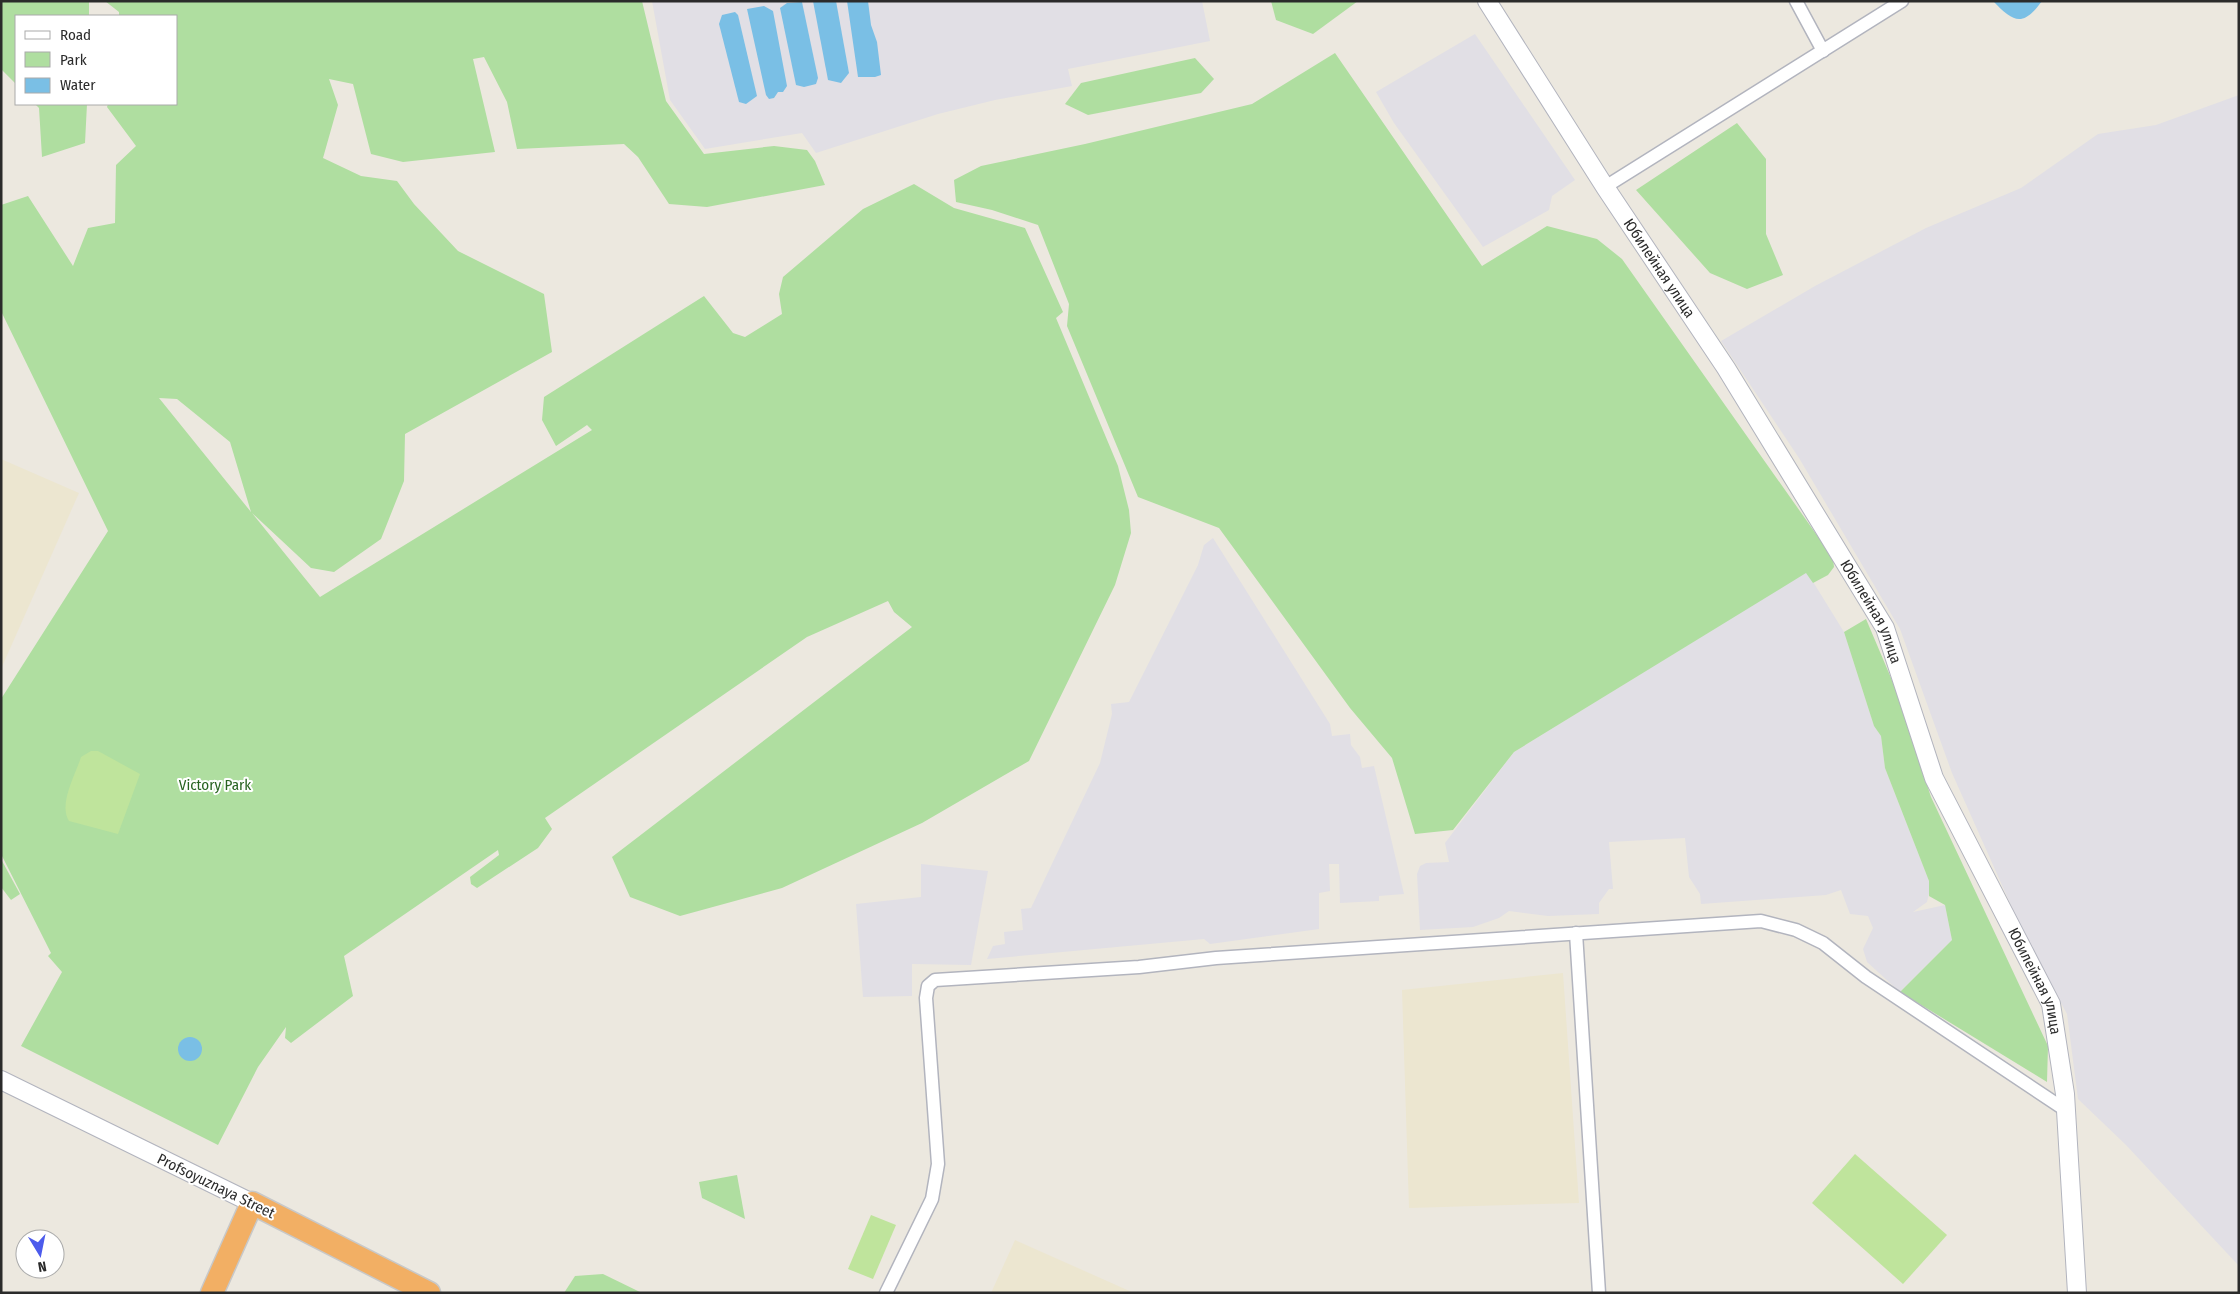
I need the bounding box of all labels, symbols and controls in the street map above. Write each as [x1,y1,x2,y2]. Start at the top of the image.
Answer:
legend [15,15,178,105]
text: Road [60,26,91,44]
text: Park [60,51,87,69]
text: Water [60,76,96,94]
street label: Юбилейная улица [1620,215,1699,321]
street label: Юбилейная улица [1836,556,1905,666]
park label: Victory Park [179,776,251,794]
street label: Юбилейная улица [2004,925,2065,1036]
street label: Profsoyuznaya Street [154,1150,278,1222]
north arrow [15,1229,65,1279]
text: N [37,1257,48,1275]

